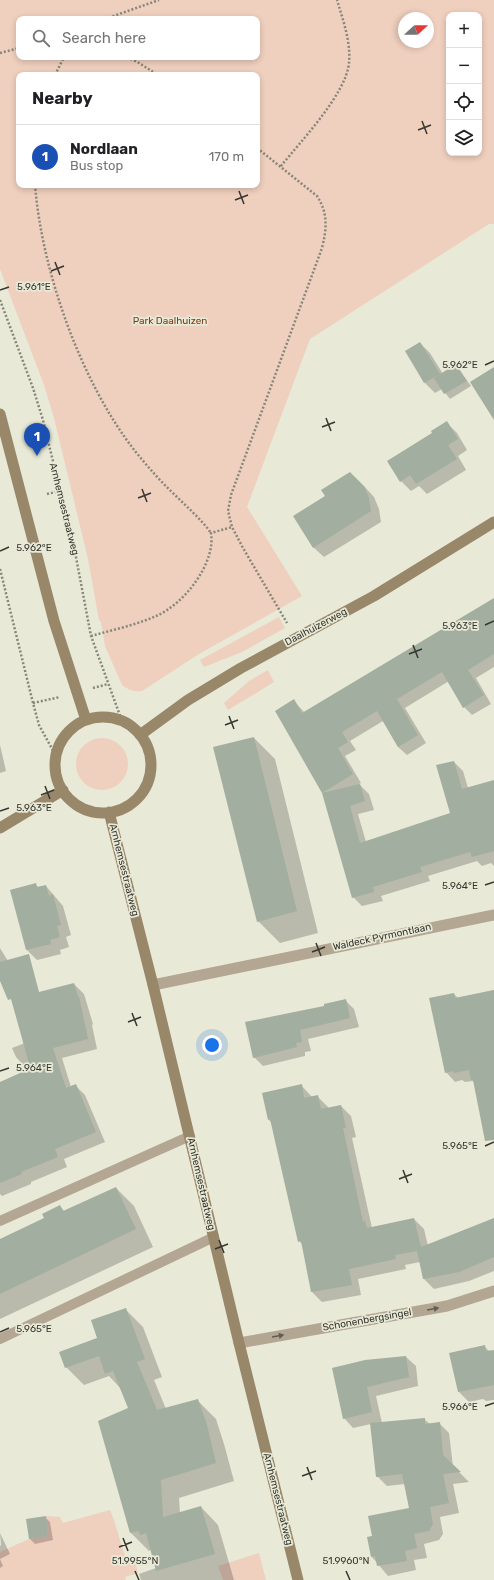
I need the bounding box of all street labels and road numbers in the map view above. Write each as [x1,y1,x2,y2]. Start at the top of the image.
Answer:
street label: Arnhemsestraatweg [47,461,81,557]
street label: Daalhuizerweg [283,606,349,648]
street label: Arnhemsestraatweg [107,822,141,918]
street label: Waldeck Pyrmontlaan [332,921,432,953]
street label: Arnhemsestraatweg [184,1136,218,1232]
street label: Schonenbergsingel [322,1306,412,1334]
street label: Arnhemsestraatweg [261,1451,295,1547]

